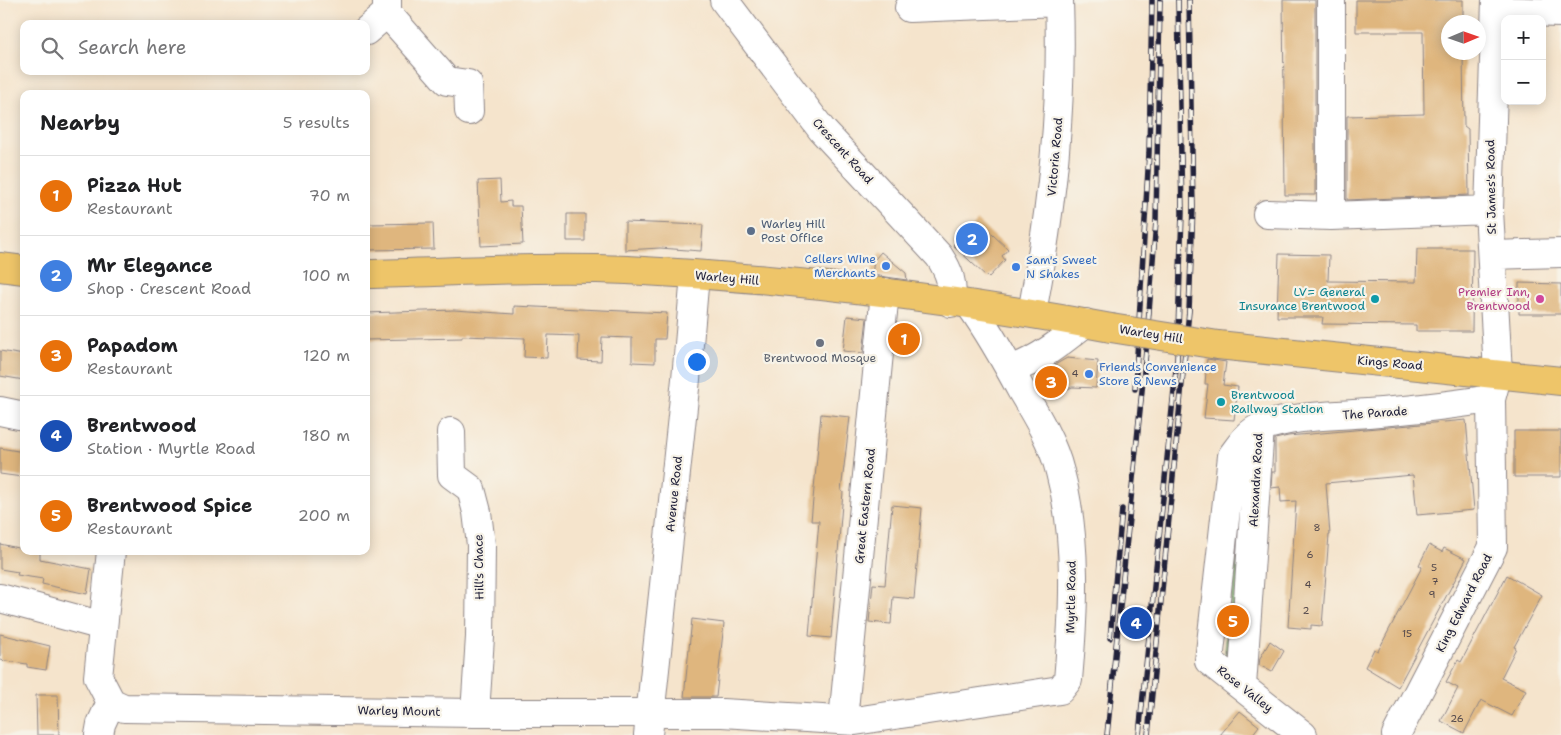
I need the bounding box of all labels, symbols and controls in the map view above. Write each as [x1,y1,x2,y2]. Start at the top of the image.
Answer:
north arrow [1441,15,1486,60]
map controls [1501,15,1546,105]
button: + [1501,15,1546,60]
search box [20,20,370,75]
icon: search [38,34,66,62]
text: Search here [78,35,187,60]
button: − [1501,60,1546,105]
text: Nearby [40,109,120,137]
text: 5 results [283,112,350,133]
street label: Crescent Road [809,115,877,188]
street label: Victoria Road [1044,116,1066,197]
street label: St James's Road [1482,139,1500,235]
text: Pizza Hut [87,173,182,198]
text: 1 [52,185,60,206]
text: 70 m [309,185,350,206]
text: Restaurant [87,198,173,219]
place label: Warley Hill Post Office [761,216,825,246]
pin: 2 [956,220,988,258]
marker: Warley Hill Post Office [745,225,757,237]
place label: Cellers Wine Merchants [805,251,876,281]
place label: Sam's Sweet N Shakes [1026,252,1097,282]
text: Mr Elegance [87,253,213,278]
marker: Cellers Wine Merchants [880,260,892,272]
marker: Sam's Sweet N Shakes [1010,261,1022,273]
text: 2 [50,265,62,286]
text: 100 m [302,265,350,286]
street label: Warley Hill [694,267,760,289]
text: Shop · Crescent Road [87,278,251,299]
place label: LV= General Insurance Brentwood [1239,284,1365,314]
place label: Premier Inn, Brentwood [1458,284,1530,314]
marker: LV= General Insurance Brentwood [1369,293,1381,305]
marker: Premier Inn, Brentwood [1534,293,1546,305]
pin: 1 [888,320,920,358]
street label: Warley Hill [1118,321,1184,347]
text: Papadom [87,333,178,358]
marker: Brentwood Mosque [814,337,826,349]
text: 3 [50,345,62,366]
text: 120 m [303,345,350,366]
your location [684,349,710,375]
place label: Brentwood Mosque [764,350,877,366]
street label: Kings Road [1357,352,1424,374]
text: Restaurant [87,358,173,379]
place label: Friends Convenience Store & News [1099,359,1217,389]
pin: 3 [1035,363,1067,401]
house number: 4 [1072,367,1079,380]
marker: Friends Convenience Store & News [1083,368,1095,380]
place label: Brentwood Railway Station [1231,387,1323,417]
marker: Brentwood Railway Station [1215,396,1227,408]
street label: The Parade [1342,403,1408,423]
text: Brentwood [87,413,197,438]
text: 4 [50,425,62,446]
text: 180 m [302,425,350,446]
street label: Alexandra Road [1246,432,1266,527]
text: Station · Myrtle Road [87,438,255,459]
street label: Great Eastern Road [851,447,879,565]
street label: Avenue Road [662,455,686,533]
text: Brentwood Spice [87,493,252,518]
text: 5 [51,505,61,526]
text: 200 m [298,505,350,526]
text: Restaurant [87,518,173,539]
house number: 8 [1314,521,1321,534]
street label: Hill's Chace [470,534,488,600]
house number: 6 [1307,548,1314,561]
street label: King Edward Road [1432,551,1496,655]
street label: Myrtle Road [1062,560,1080,634]
house number: 5 [1431,561,1437,574]
house number: 7 [1432,575,1439,588]
house number: 4 [1305,578,1312,591]
house number: 9 [1429,588,1436,601]
pin: 5 [1217,602,1249,640]
pin: 4 [1120,604,1152,642]
house number: 2 [1303,604,1310,617]
house number: 15 [1402,627,1412,640]
street label: Rose Valley [1214,662,1276,716]
street label: Warley Mount [357,702,441,720]
house number: 26 [1450,712,1464,725]

